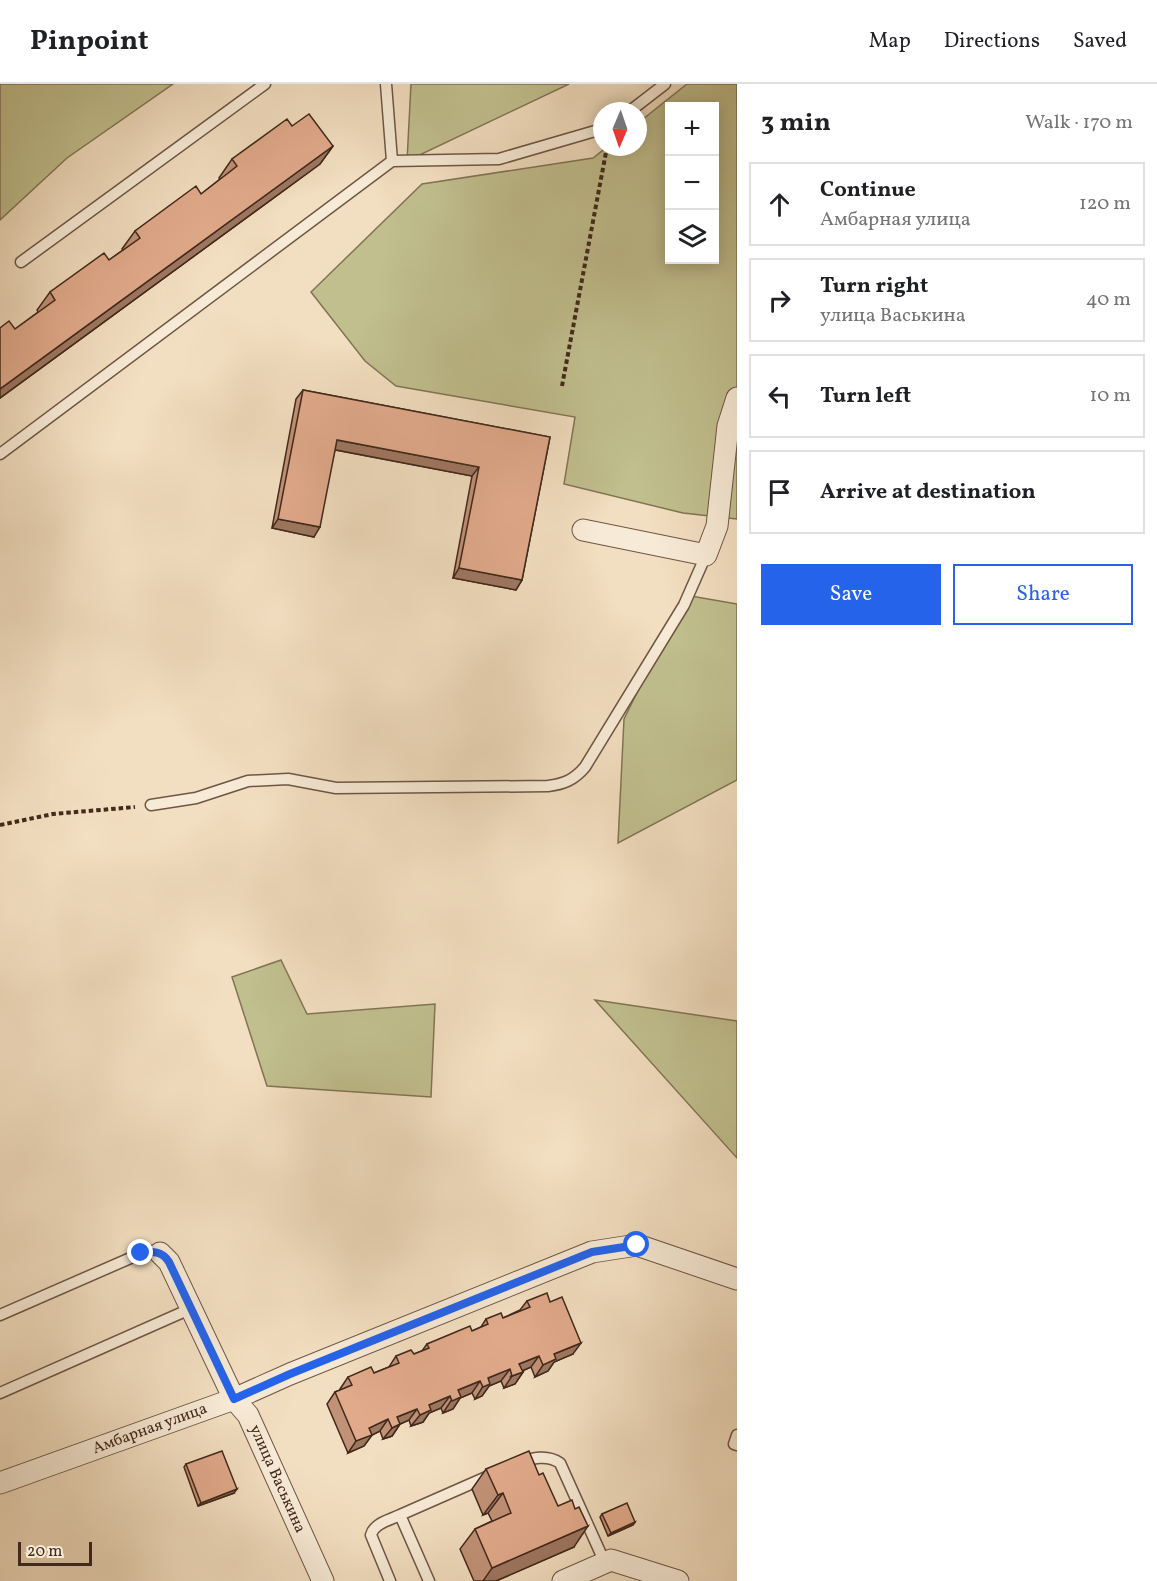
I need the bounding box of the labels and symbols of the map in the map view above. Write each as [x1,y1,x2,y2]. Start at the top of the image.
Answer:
north arrow [593,102,647,156]
route start [623,1231,649,1257]
route end [127,1239,153,1265]
street label: Амбарная улица [90,1398,210,1460]
street label: улица Васькина [243,1421,311,1537]
scale bar [18,1539,92,1566]

